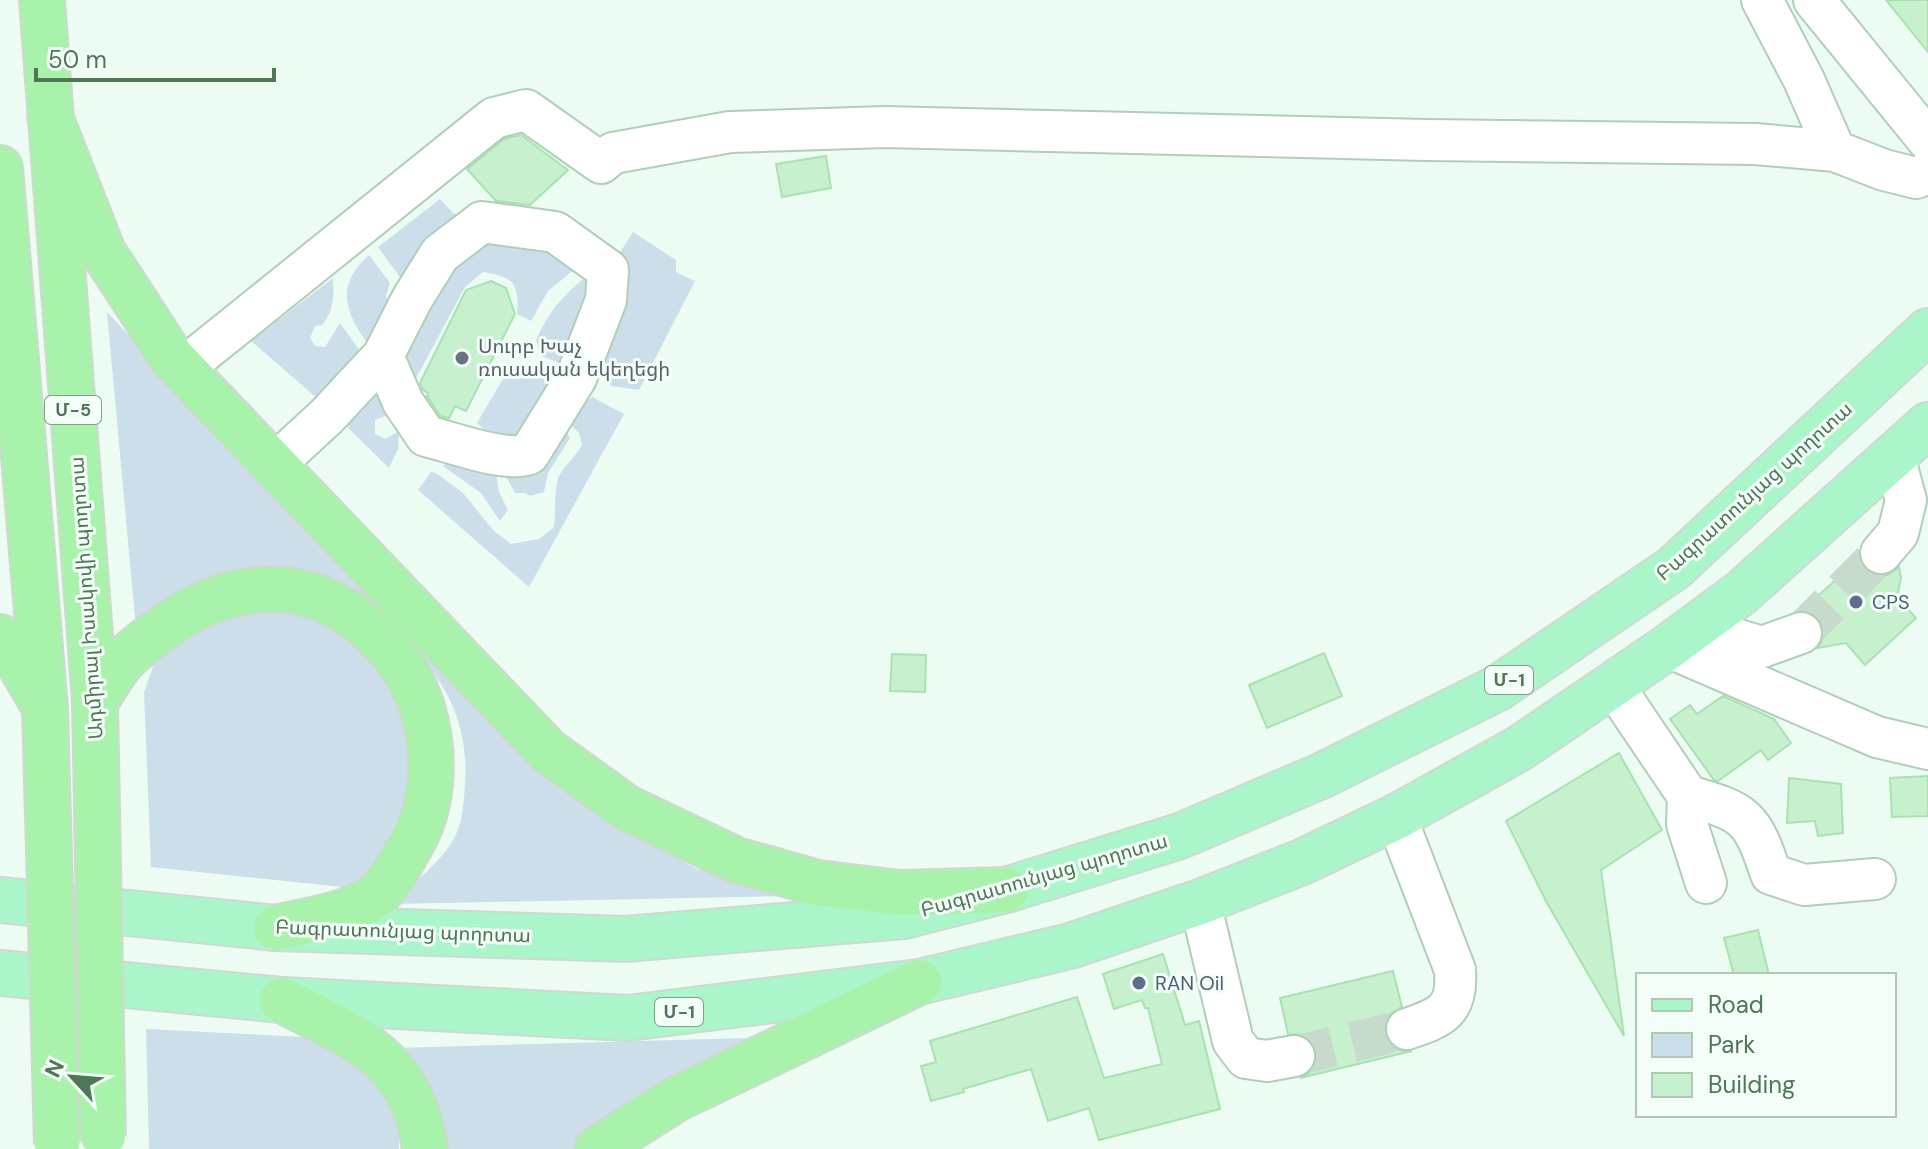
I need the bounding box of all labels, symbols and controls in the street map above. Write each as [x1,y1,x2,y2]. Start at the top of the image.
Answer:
scale bar [36,32,274,82]
text: 50 m [48,44,107,75]
place label: Սուրբ Խաչ ռուսական եկեղեցի [478,333,670,382]
marker: Սուրբ Խաչ ռուսական եկեղեցի [453,349,471,367]
road number: Մ-5 [45,396,101,424]
street label: Բագրատունյաց պողոտա [1650,396,1858,586]
street label: Ադմիրալ Իսակովի պողոտա [63,456,109,740]
place label: CPS [1872,589,1910,615]
marker: CPS [1847,593,1865,611]
road number: Մ-1 [1485,666,1533,694]
street label: Բագրատունյաց պողոտա [917,827,1171,923]
street label: Բագրատունյաց պողոտա [275,914,531,948]
place label: RAN Oil [1155,970,1224,996]
legend [1636,973,1896,1117]
marker: RAN Oil [1130,974,1148,992]
text: Road [1708,989,1764,1020]
road number: Մ-1 [655,998,703,1026]
text: Park [1708,1029,1755,1060]
north arrow [32,1037,112,1117]
text: N [38,1055,71,1082]
text: Building [1708,1069,1795,1100]

